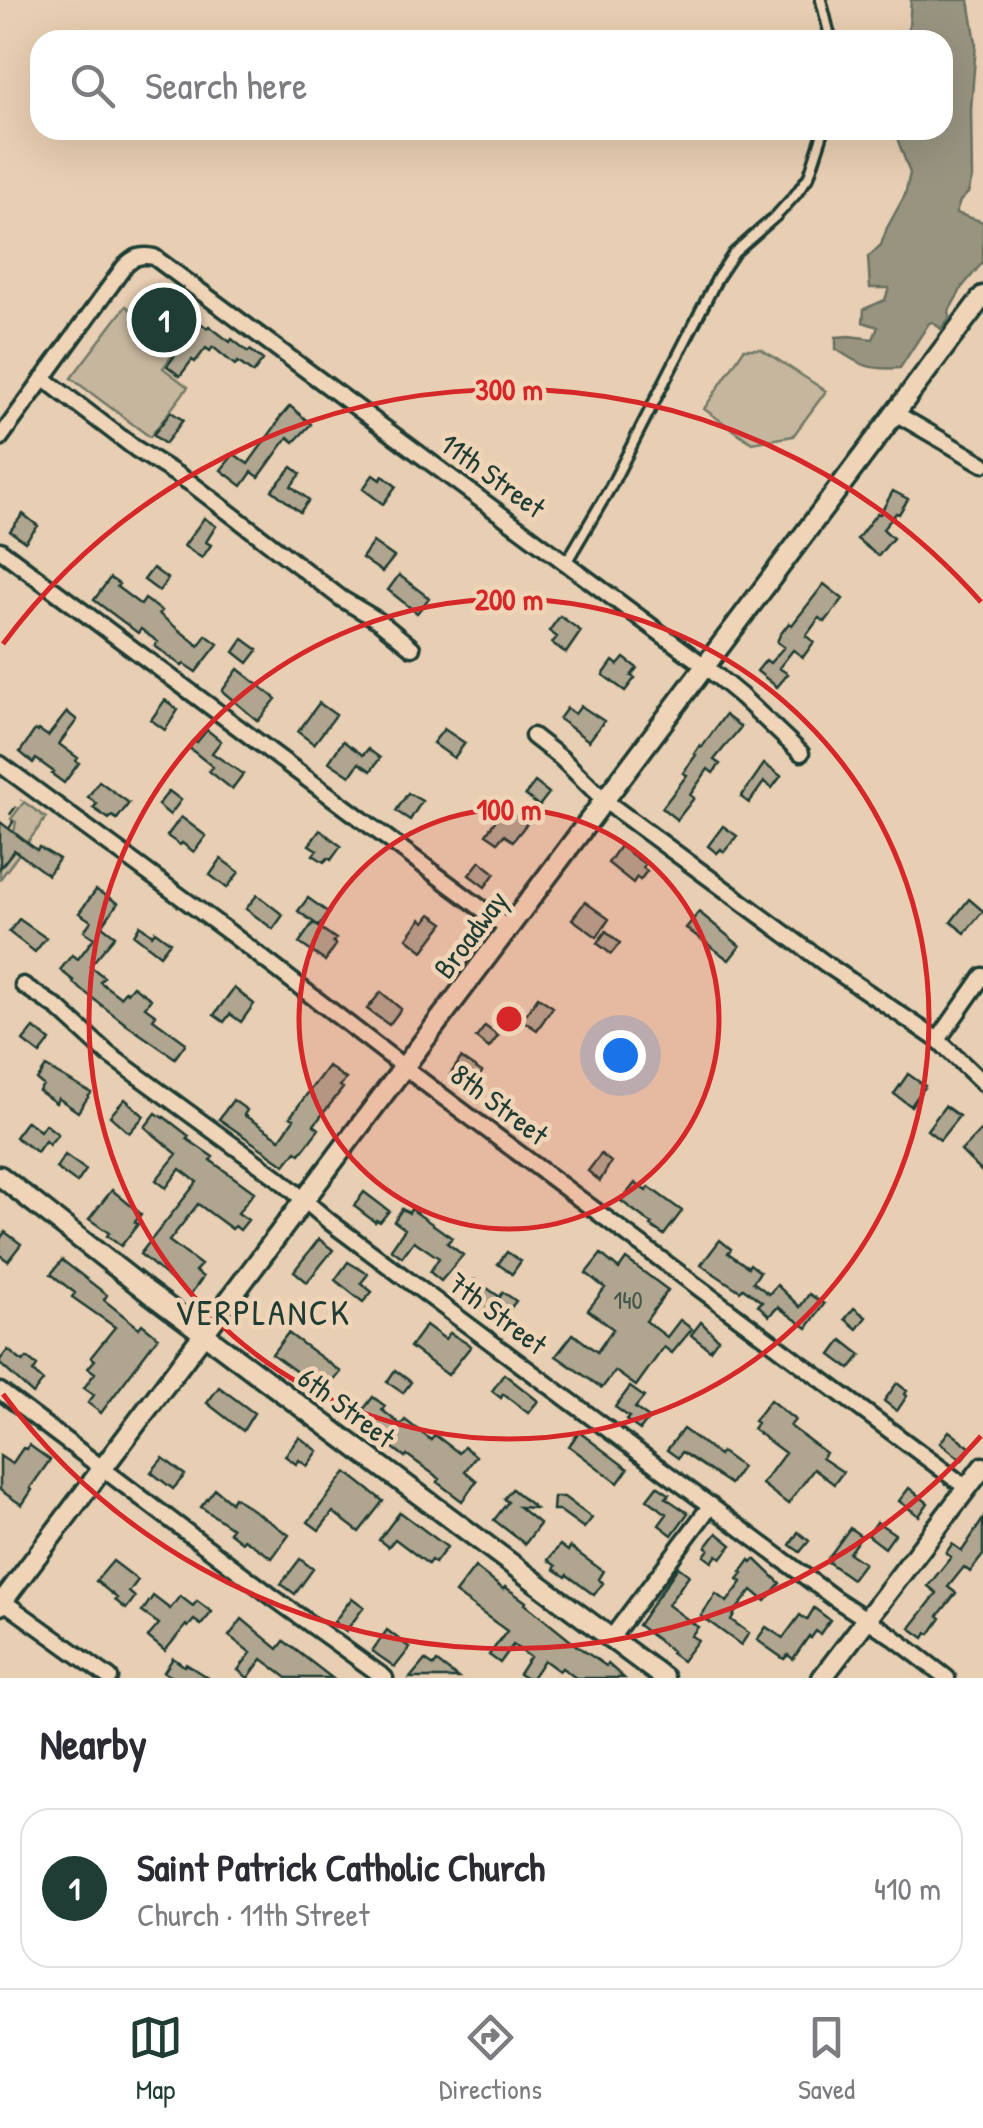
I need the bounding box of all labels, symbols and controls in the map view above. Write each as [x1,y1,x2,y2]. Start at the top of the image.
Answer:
search box [30,30,953,140]
icon: search [65,58,120,113]
text: Search here [145,59,307,111]
pin: 1 [132,282,196,358]
text: 300 m [475,369,543,409]
street label: 11th Street [432,423,554,527]
text: 200 m [475,579,543,619]
text: 100 m [476,789,542,829]
street label: Broadway [424,882,516,986]
centre of rings [491,1001,527,1037]
your location [595,1030,646,1081]
street label: 8th Street [443,1054,558,1154]
street label: 7th Street [440,1263,556,1364]
house number: 140 [613,1283,643,1317]
district label: VERPLANCK [175,1289,351,1336]
street label: 6th Street [290,1357,404,1457]
text: Nearby [40,1715,147,1772]
text: Saint Patrick Catholic Church [137,1841,545,1893]
text: 1 [69,1867,80,1910]
text: 410 m [874,1867,941,1910]
text: Church · 11th Street [137,1893,370,1936]
tab: Map [128,2010,183,2108]
tab: Directions [439,2010,542,2108]
tab: Saved [798,2010,855,2108]

